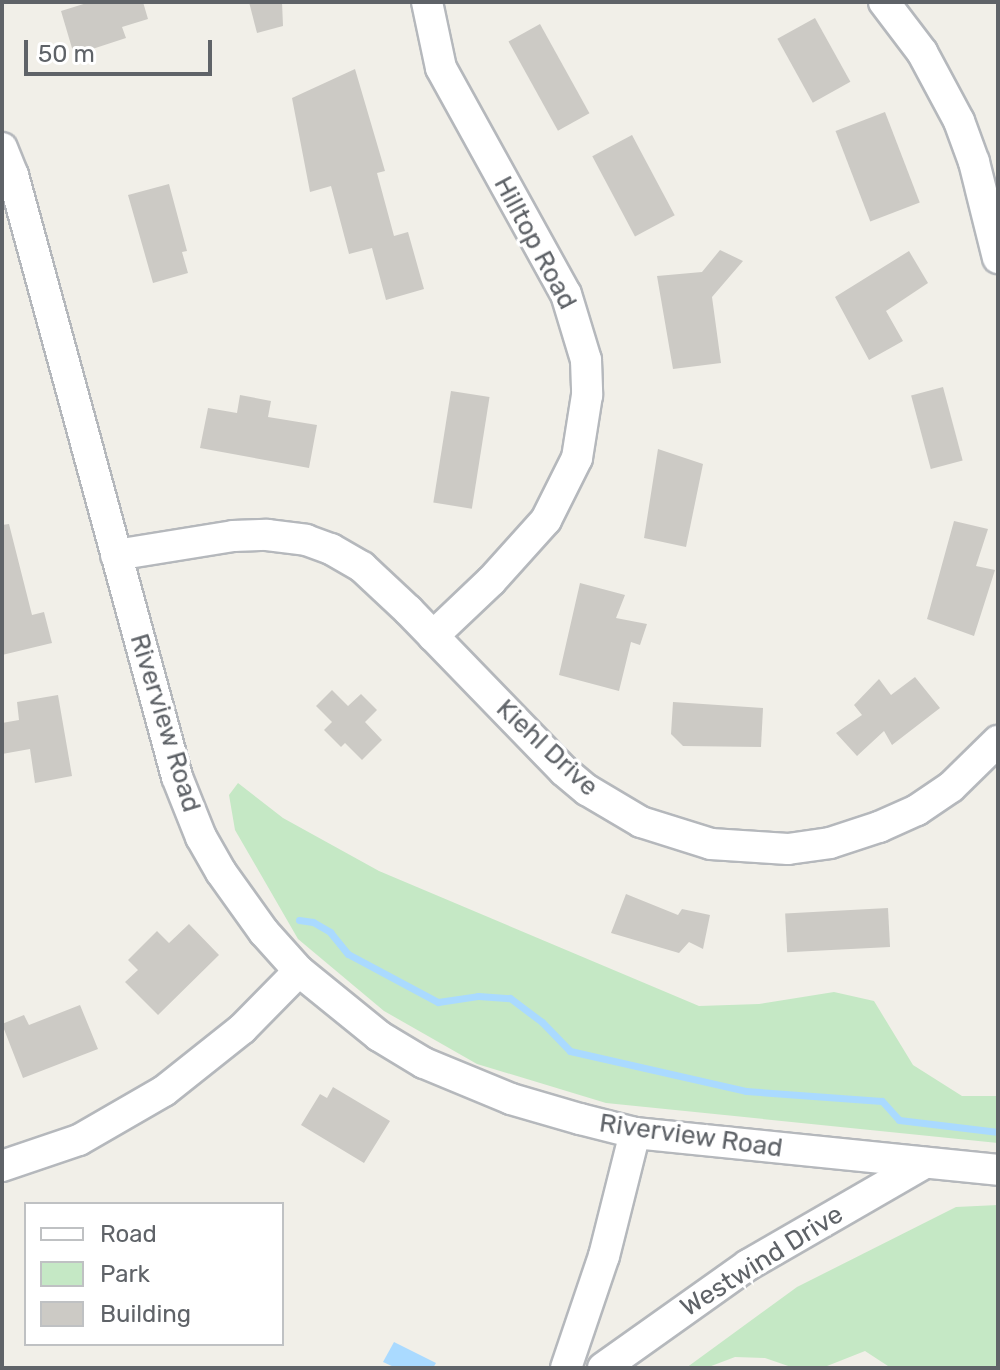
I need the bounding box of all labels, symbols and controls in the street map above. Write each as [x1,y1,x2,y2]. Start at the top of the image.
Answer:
scale bar [28,24,216,74]
text: 50 m [38,40,95,68]
street label: Hilltop Road [487,171,583,315]
street label: Riverview Road [123,630,207,816]
street label: Kiehl Drive [490,693,604,803]
street label: Riverview Road [597,1108,785,1164]
street label: Westwind Drive [675,1199,849,1323]
legend [24,1202,284,1346]
text: Road [100,1220,157,1248]
text: Park [100,1260,150,1288]
text: Building [100,1300,191,1328]

